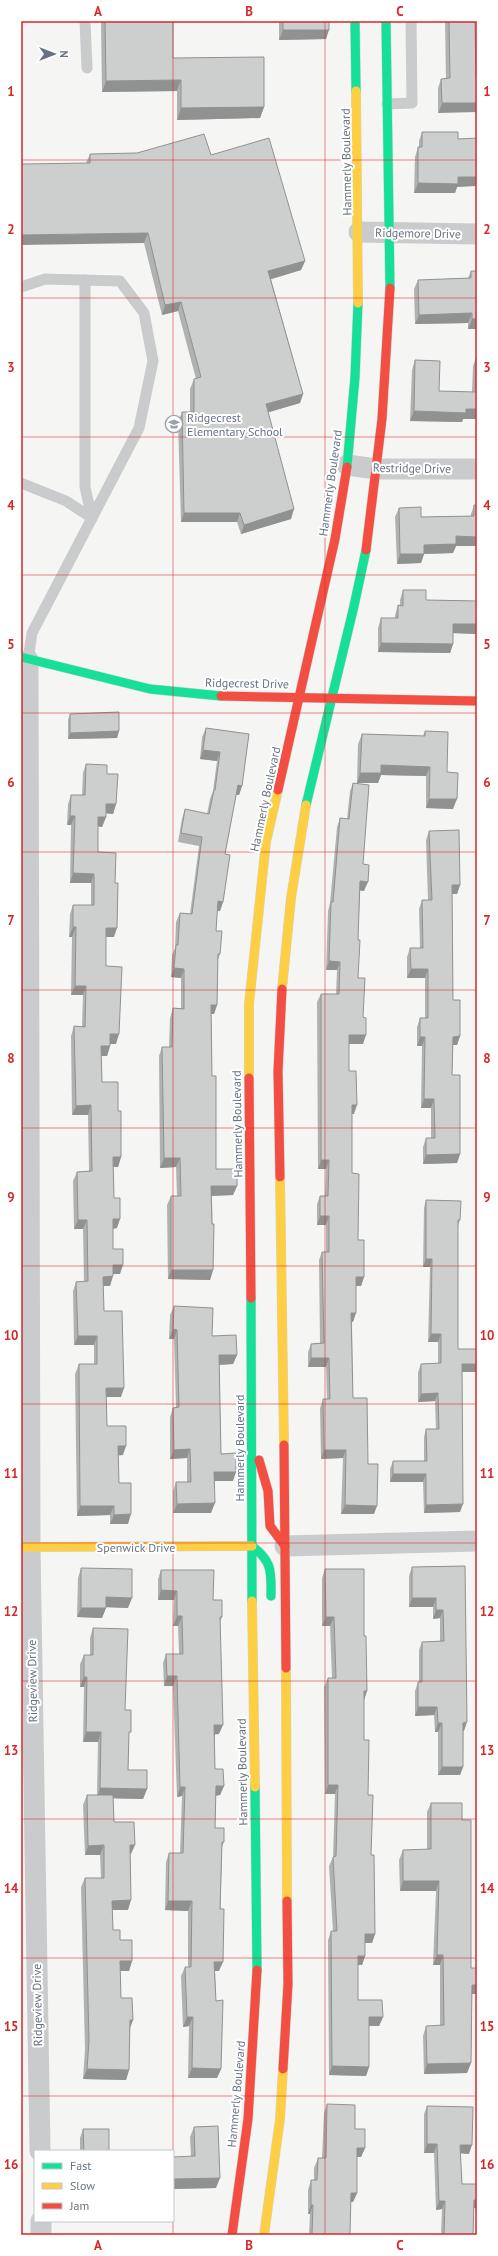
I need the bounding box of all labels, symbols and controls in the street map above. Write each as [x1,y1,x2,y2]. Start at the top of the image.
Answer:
text: A [94,3,102,20]
text: B [245,3,253,20]
text: C [396,3,404,20]
north arrow [34,34,74,74]
text: N [57,50,71,58]
text: 1 [7,83,15,100]
text: 1 [483,83,491,100]
street label: Hammerly Boulevard [338,108,354,216]
text: 2 [7,221,15,238]
text: 2 [483,221,491,238]
street label: Ridgemore Drive [375,225,461,241]
text: 3 [7,359,15,376]
text: 3 [483,359,491,376]
place label: Ridgecrest Elementary School [187,410,283,439]
school or university icon: Ridgecrest Elementary School [164,414,184,434]
street label: Hammerly Boulevard [315,429,345,537]
street label: Restridge Drive [373,460,451,476]
text: 4 [7,497,15,514]
text: 4 [483,497,491,514]
text: 5 [7,636,15,653]
text: 5 [483,636,491,653]
street label: Ridgecrest Drive [205,675,289,691]
street label: Hammerly Boulevard [247,745,283,853]
text: 6 [7,774,15,791]
text: 6 [483,774,491,791]
text: 7 [7,912,15,929]
text: 7 [483,912,491,929]
text: 8 [7,1050,15,1067]
text: 8 [483,1050,491,1067]
street label: Hammerly Boulevard [229,1070,245,1178]
text: 9 [7,1189,15,1206]
text: 9 [483,1189,491,1206]
text: 10 [4,1327,18,1344]
text: 10 [480,1327,494,1344]
street label: Hammerly Boulevard [232,1394,247,1502]
text: 11 [4,1465,18,1482]
text: 11 [480,1465,494,1482]
street label: Spenwick Drive [97,1540,175,1555]
text: 12 [4,1603,18,1620]
text: 12 [480,1603,494,1620]
street label: Ridgeview Drive [24,1640,40,1722]
street label: Hammerly Boulevard [234,1718,250,1826]
text: 13 [4,1742,18,1759]
text: 13 [480,1742,494,1759]
text: 14 [4,1880,19,1897]
text: 14 [480,1880,495,1897]
street label: Ridgeview Drive [29,1964,45,2046]
text: 15 [4,2018,18,2035]
text: 15 [480,2018,494,2035]
street label: Hammerly Boulevard [224,2040,248,2148]
legend [34,2150,174,2222]
text: 16 [4,2156,18,2173]
text: 16 [480,2156,494,2173]
text: Fast [70,2158,91,2173]
text: Slow [70,2178,95,2193]
text: Jam [69,2198,89,2213]
text: A [94,2237,102,2254]
text: B [245,2237,253,2254]
text: C [396,2237,404,2254]

